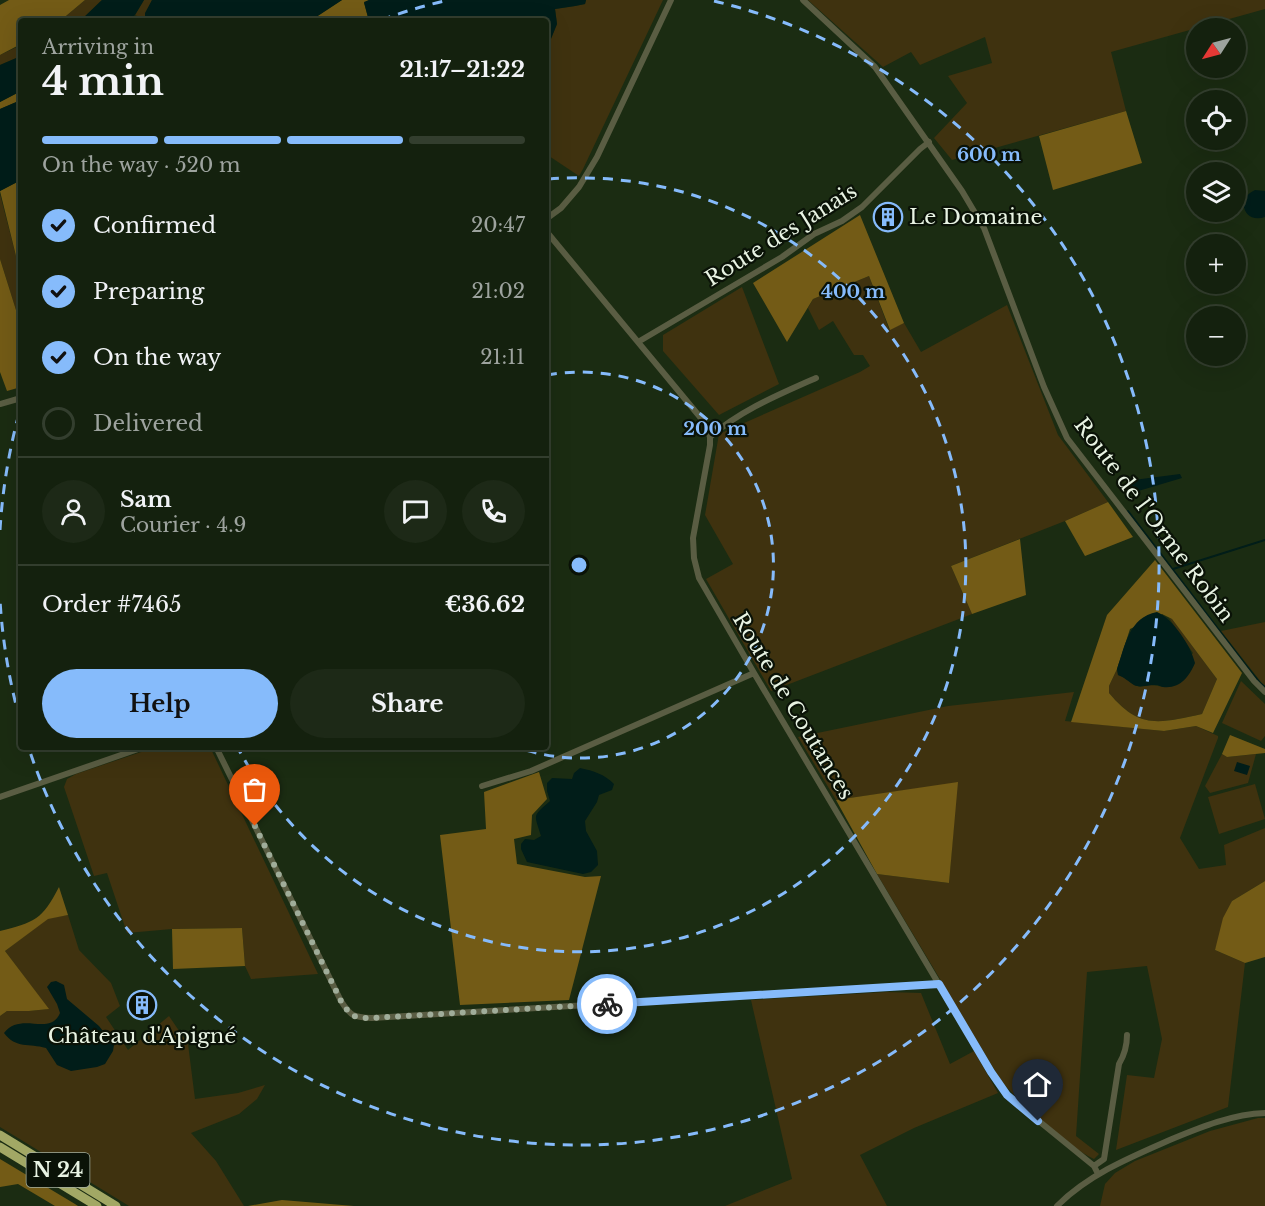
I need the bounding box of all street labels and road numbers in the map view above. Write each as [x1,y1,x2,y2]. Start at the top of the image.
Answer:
street label: Route des Janais [700,178,862,292]
street label: Route de l'Orme Robin [1069,413,1239,627]
street label: Route de Coutances [727,608,859,804]
road number: N 24 [26,1153,90,1187]

